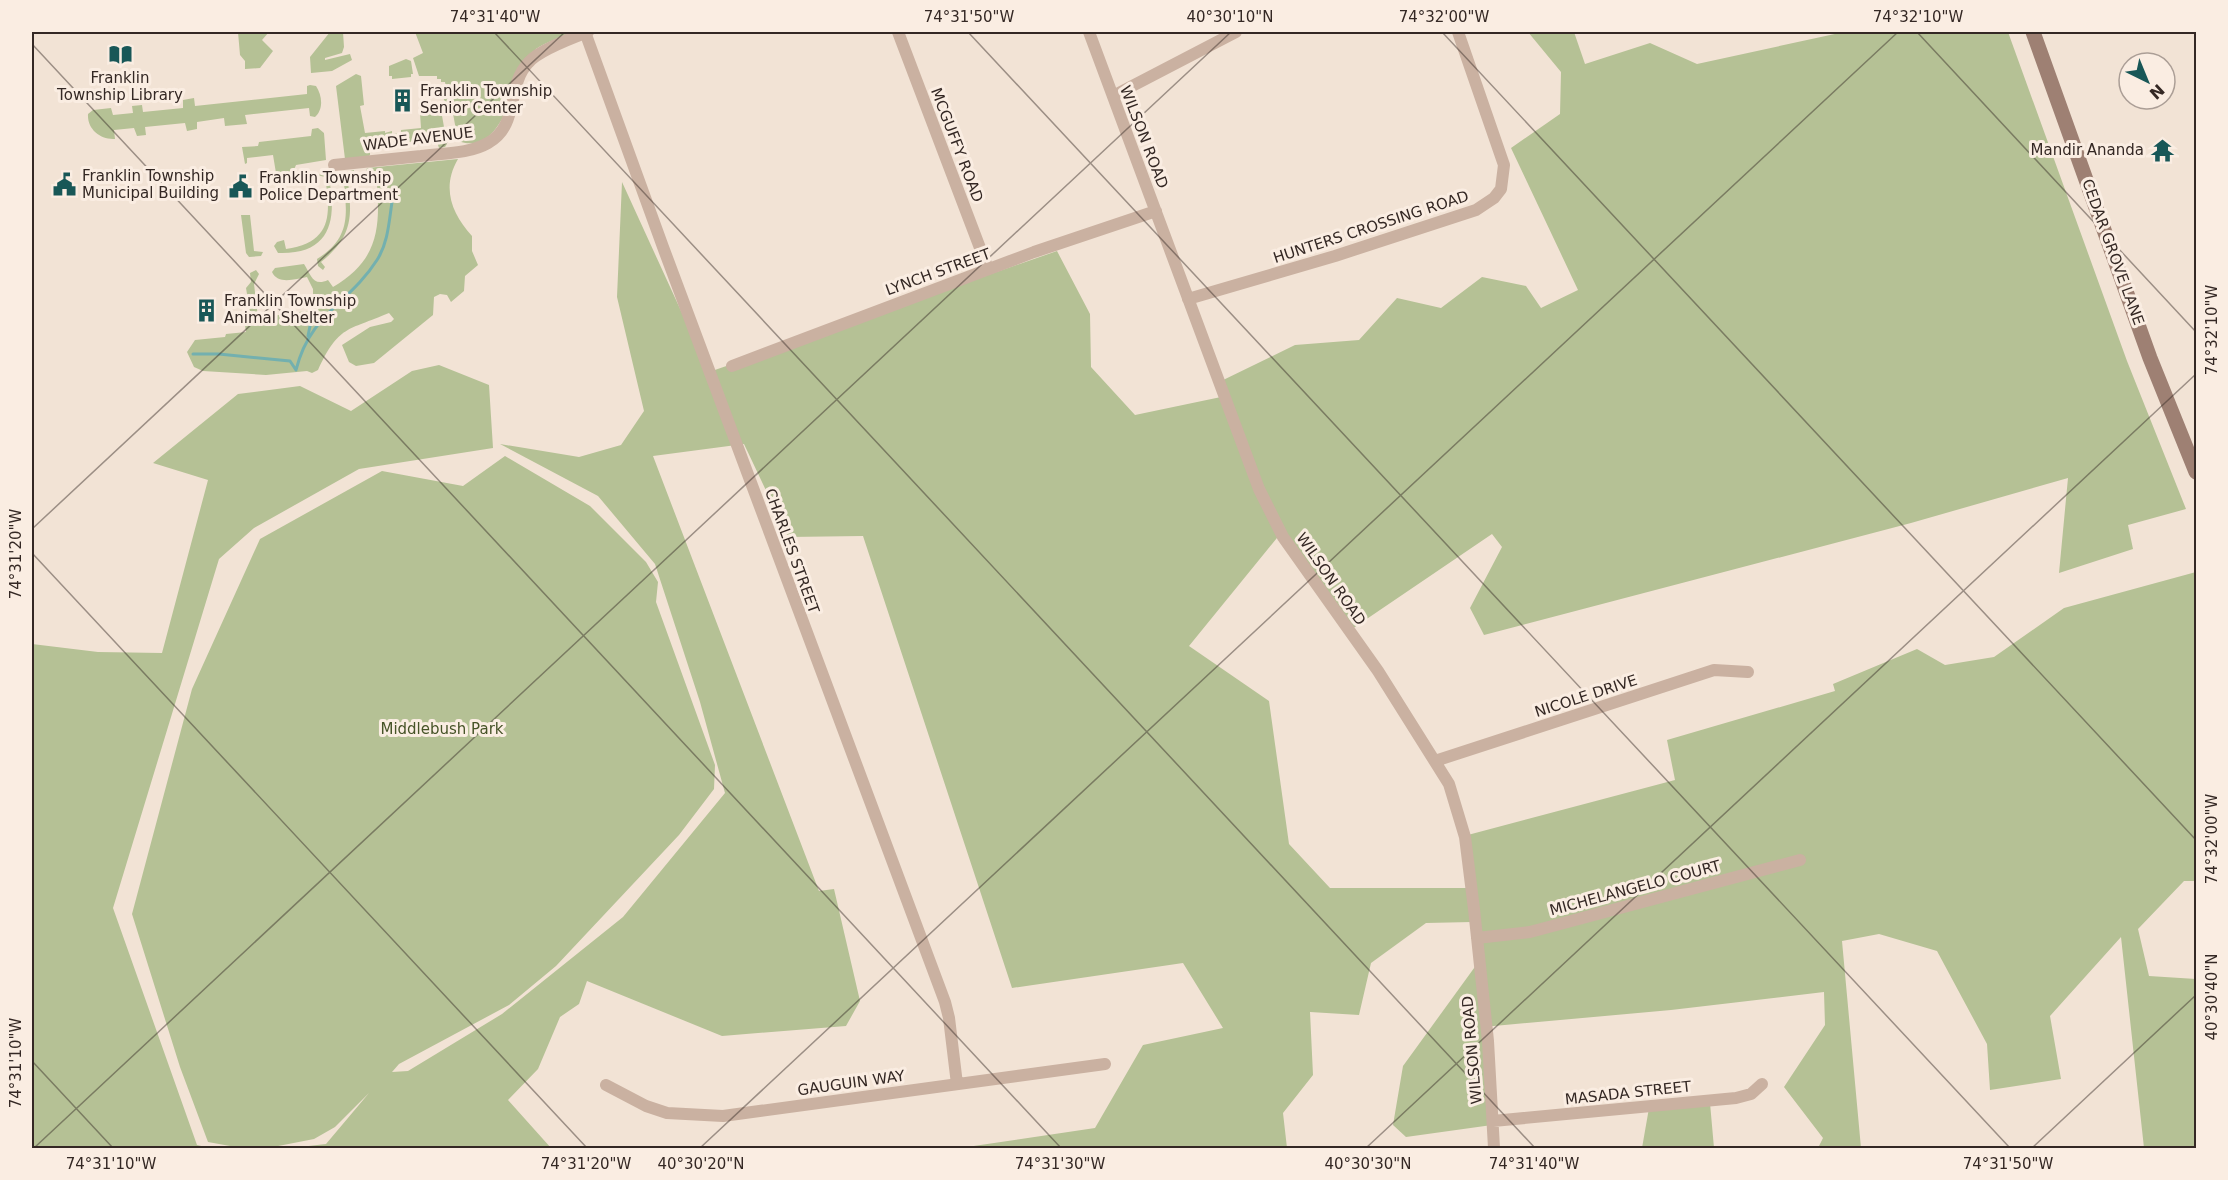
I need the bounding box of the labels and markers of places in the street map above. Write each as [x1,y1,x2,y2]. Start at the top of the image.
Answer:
library icon: Franklin Township Library [107,41,133,67]
place label: Franklin Township Library [56,69,183,104]
place label: Franklin Township Senior Center [420,82,552,117]
building icon: Franklin Township Senior Center [389,87,415,113]
temple icon: Mandir Ananda [2149,137,2175,163]
place label: Mandir Ananda [2031,141,2144,159]
place label: Franklin Township Municipal Building [82,167,219,202]
place label: Franklin Township Police Department [259,169,398,204]
public building icon: Franklin Township Municipal Building [51,172,77,198]
public building icon: Franklin Township Police Department [228,174,254,200]
place label: Franklin Township Animal Shelter [224,292,356,327]
building icon: Franklin Township Animal Shelter [193,297,219,323]

